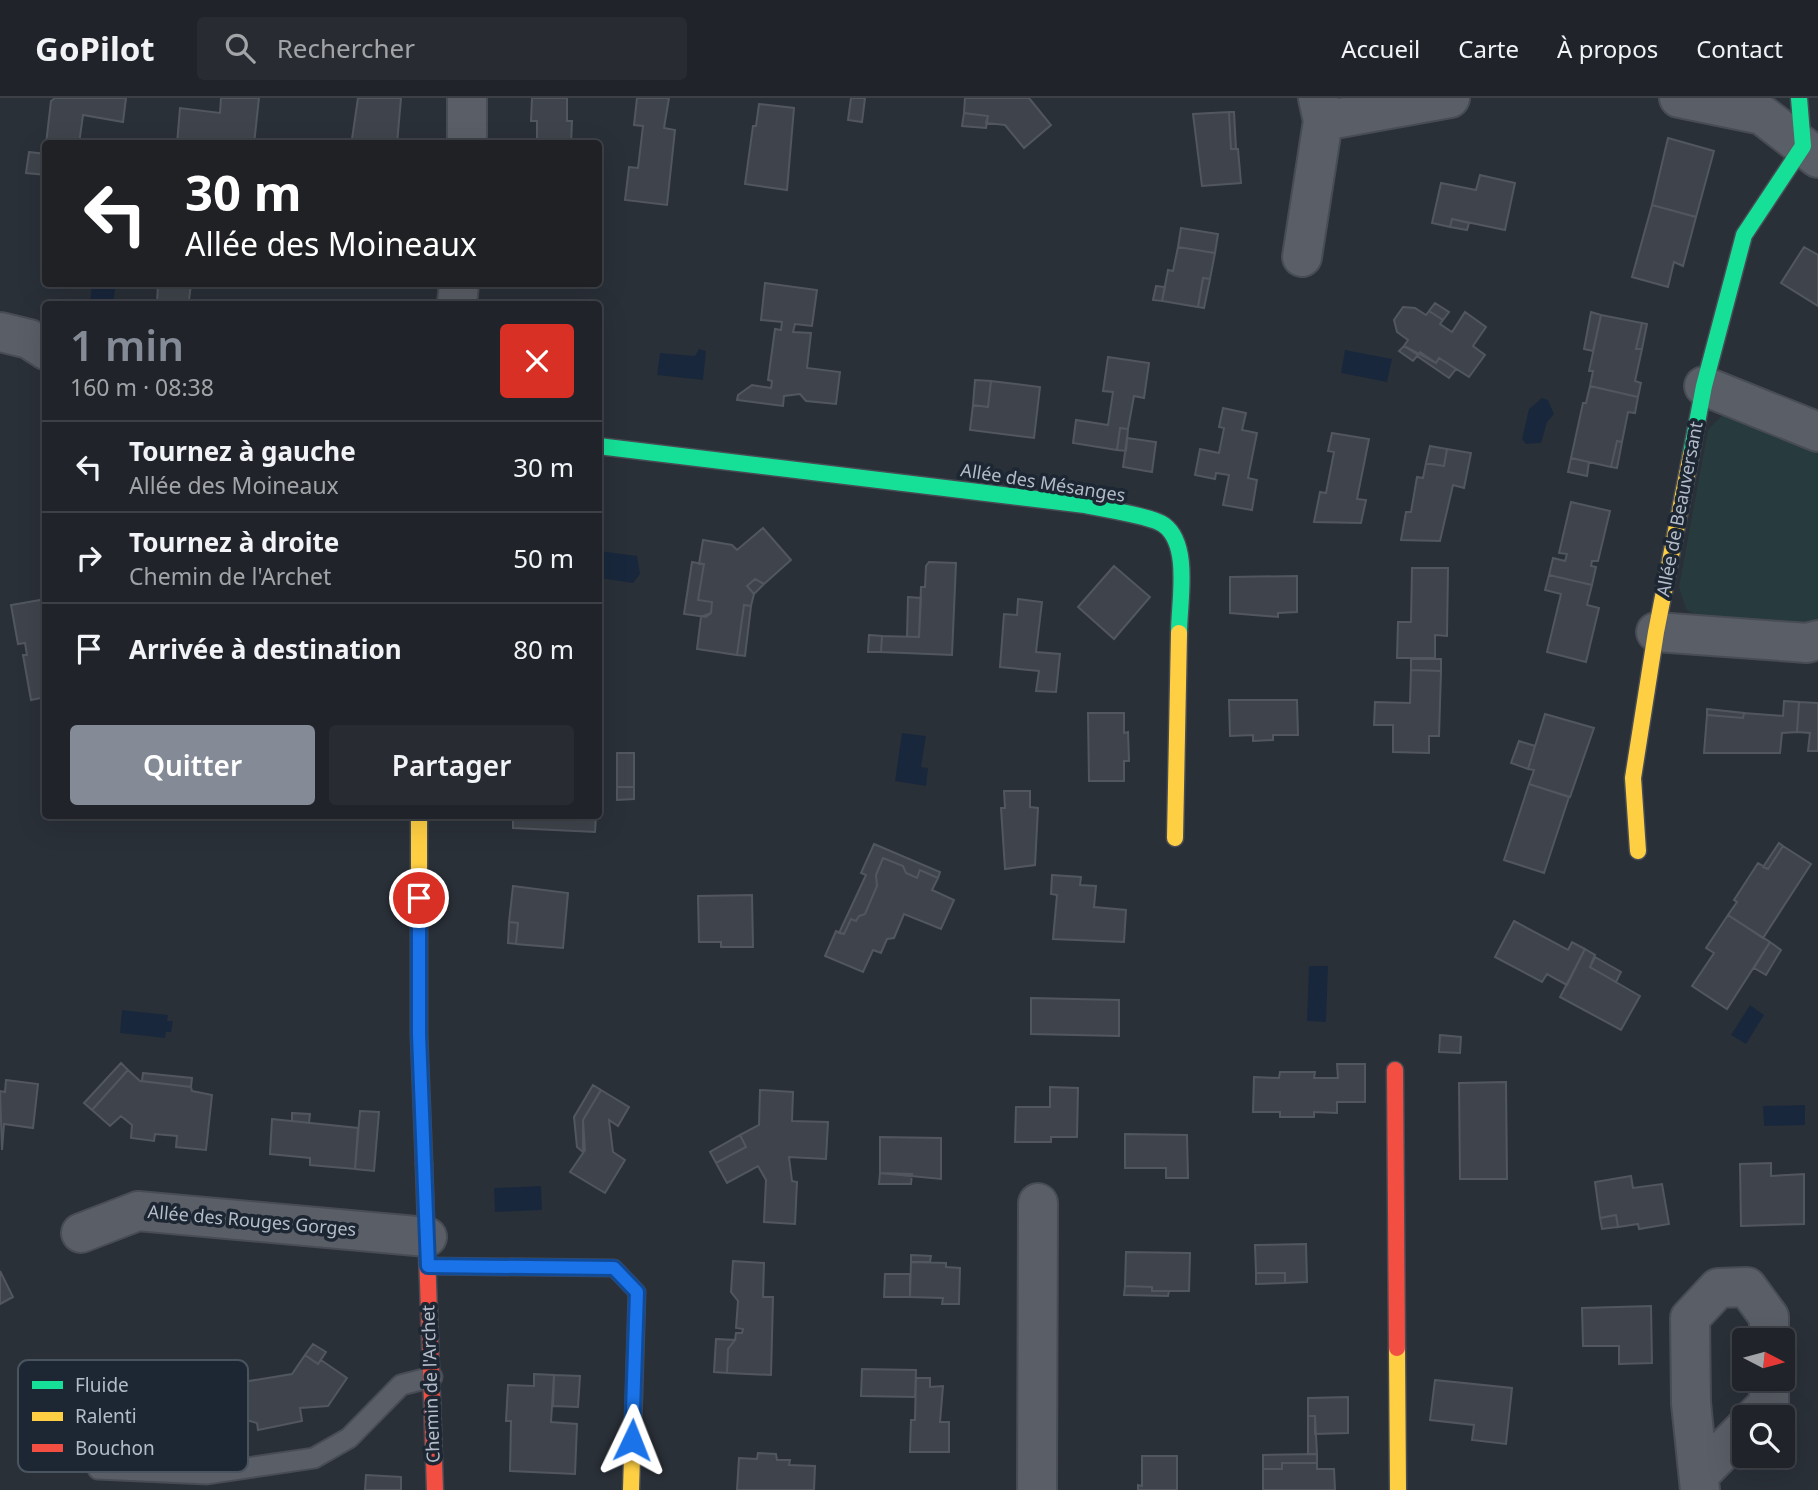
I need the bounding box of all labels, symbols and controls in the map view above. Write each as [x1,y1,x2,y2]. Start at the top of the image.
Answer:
search box [197,17,687,80]
text: GoPilot [35,26,155,71]
icon: search [221,29,259,67]
text: Rechercher [277,30,415,66]
text: Accueil [1341,32,1420,65]
text: Carte [1458,32,1519,65]
text: À propos [1557,32,1658,65]
text: Contact [1696,32,1783,65]
text: 30 m [185,159,302,225]
icon: left [70,168,161,259]
text: Allée des Moineaux [185,222,477,265]
text: 1 min [70,316,184,373]
button: close [500,324,574,398]
text: 160 m · 08:38 [70,371,214,403]
street label: Allée de Beauversant [1650,419,1708,598]
text: Tournez à gauche [129,433,356,469]
icon: left [70,448,108,486]
text: 30 m [513,449,574,485]
street label: Allée des Mésanges [959,457,1127,507]
text: Allée des Moineaux [129,469,339,501]
text: Tournez à droite [129,524,339,560]
icon: right [70,539,108,577]
text: 50 m [513,540,574,576]
text: Chemin de l'Archet [129,560,331,592]
icon: arrive [70,630,108,668]
text: Arrivée à destination [129,631,402,667]
text: 80 m [513,631,574,667]
button: Quitter [70,725,315,805]
button: Partager [329,725,574,805]
pin [389,868,449,928]
icon: arrive [400,879,438,917]
street label: Allée des Rouges Gorges [147,1199,357,1241]
street label: Chemin de l'Archet [415,1304,445,1464]
north arrow [1732,1328,1796,1391]
map controls [1732,1328,1795,1468]
legend [18,1360,248,1472]
text: Fluide [75,1372,129,1398]
text: Ralenti [75,1403,137,1429]
position arrow [595,1403,669,1477]
button: search [1732,1405,1795,1468]
text: Bouchon [75,1435,155,1461]

